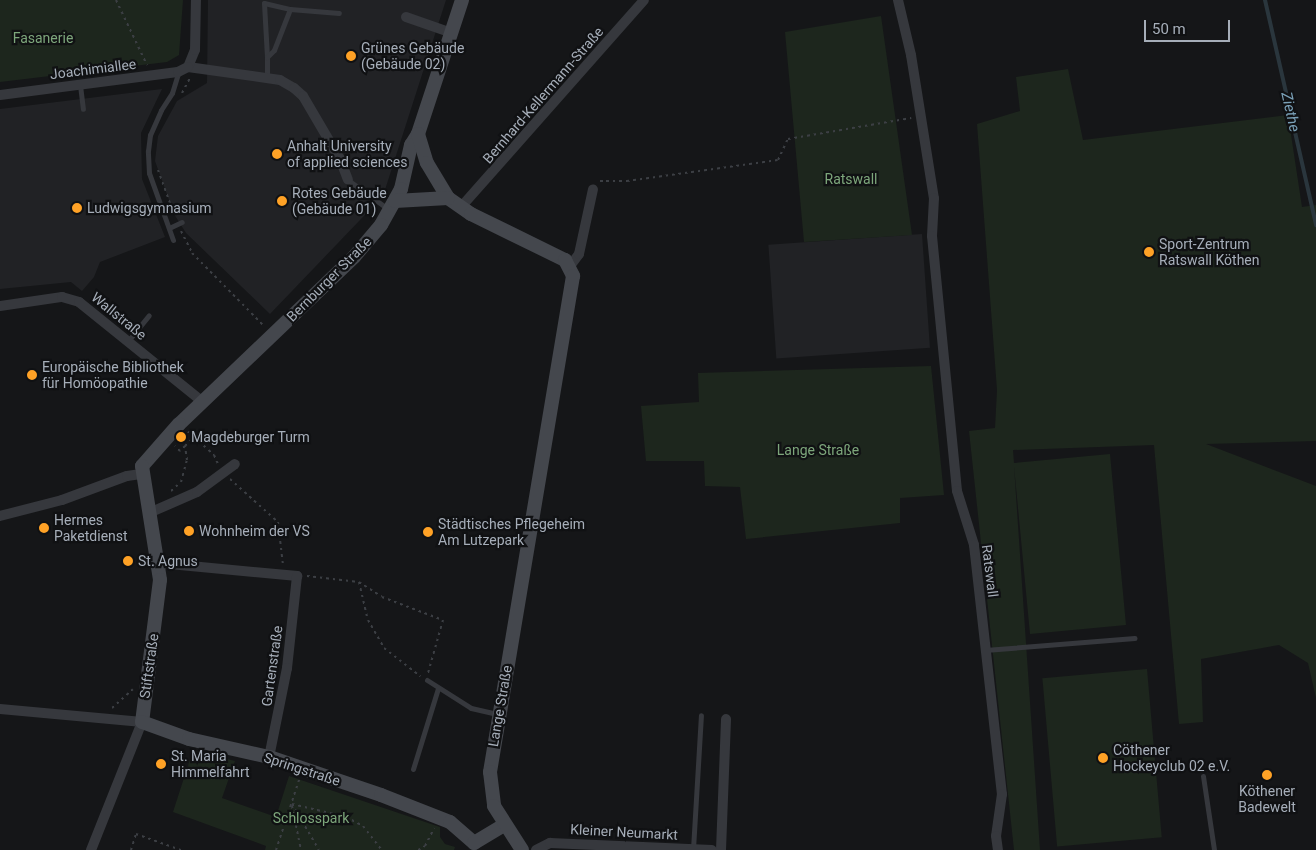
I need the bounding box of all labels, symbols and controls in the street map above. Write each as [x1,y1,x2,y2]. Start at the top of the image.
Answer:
scale bar [1146,10,1232,42]
text: 50 m [1152,20,1186,38]
street label: Bernhard-Kellermann-Straße [479,23,607,167]
park label: Fasanerie [13,30,73,46]
place label: Grünes Gebäude (Gebäude 02) [361,40,464,72]
marker: Grünes Gebäude (Gebäude 02) [345,50,357,62]
street label: Joachimiallee [49,55,137,83]
water label: Ziethe [1277,90,1303,134]
place label: Anhalt University of applied sciences [287,138,407,170]
marker: Anhalt University of applied sciences [271,148,283,160]
park label: Ratswall [825,171,877,187]
place label: Rotes Gebäude (Gebäude 01) [292,185,387,218]
marker: Rotes Gebäude (Gebäude 01) [276,195,288,207]
place label: Ludwigsgymnasium [87,200,212,216]
marker: Ludwigsgymnasium [71,202,83,214]
street label: Bernburger Straße [283,233,375,325]
place label: Sport-Zentrum Ratswall Köthen [1159,236,1259,268]
marker: Sport-Zentrum Ratswall Köthen [1143,246,1155,258]
street label: Wallstraße [88,289,150,343]
place label: Europäische Bibliothek für Homöopathie [42,359,184,392]
marker: Europäische Bibliothek für Homöopathie [26,369,38,381]
place label: Magdeburger Turm [191,429,310,445]
marker: Magdeburger Turm [175,431,187,443]
park label: Lange Straße [777,442,859,458]
place label: Hermes Paketdienst [54,512,128,544]
place label: Städtisches Pflegeheim Am Lutzepark [438,516,585,548]
marker: Hermes Paketdienst [38,522,50,534]
place label: Wohnheim der VS [199,523,310,539]
marker: Wohnheim der VS [183,525,195,537]
marker: Städtisches Pflegeheim Am Lutzepark [422,526,434,538]
street label: Ratswall [978,544,1002,598]
place label: St. Agnus [138,553,198,569]
marker: St. Agnus [122,555,134,567]
street label: Gartenstraße [258,624,286,708]
street label: Stiftstraße [136,632,162,700]
street label: Lange Straße [485,664,515,748]
place label: Cöthener Hockeyclub 02 e.V. [1113,742,1230,774]
place label: St. Maria Himmelfahrt [171,748,250,780]
street label: Springstraße [262,749,342,789]
marker: Cöthener Hockeyclub 02 e.V. [1097,752,1109,764]
marker: St. Maria Himmelfahrt [155,758,167,770]
marker: Köthener Badewelt [1261,769,1273,781]
place label: Köthener Badewelt [1238,783,1296,816]
park label: Schlosspark [273,810,349,826]
street label: Kleiner Neumarkt [570,821,678,843]

